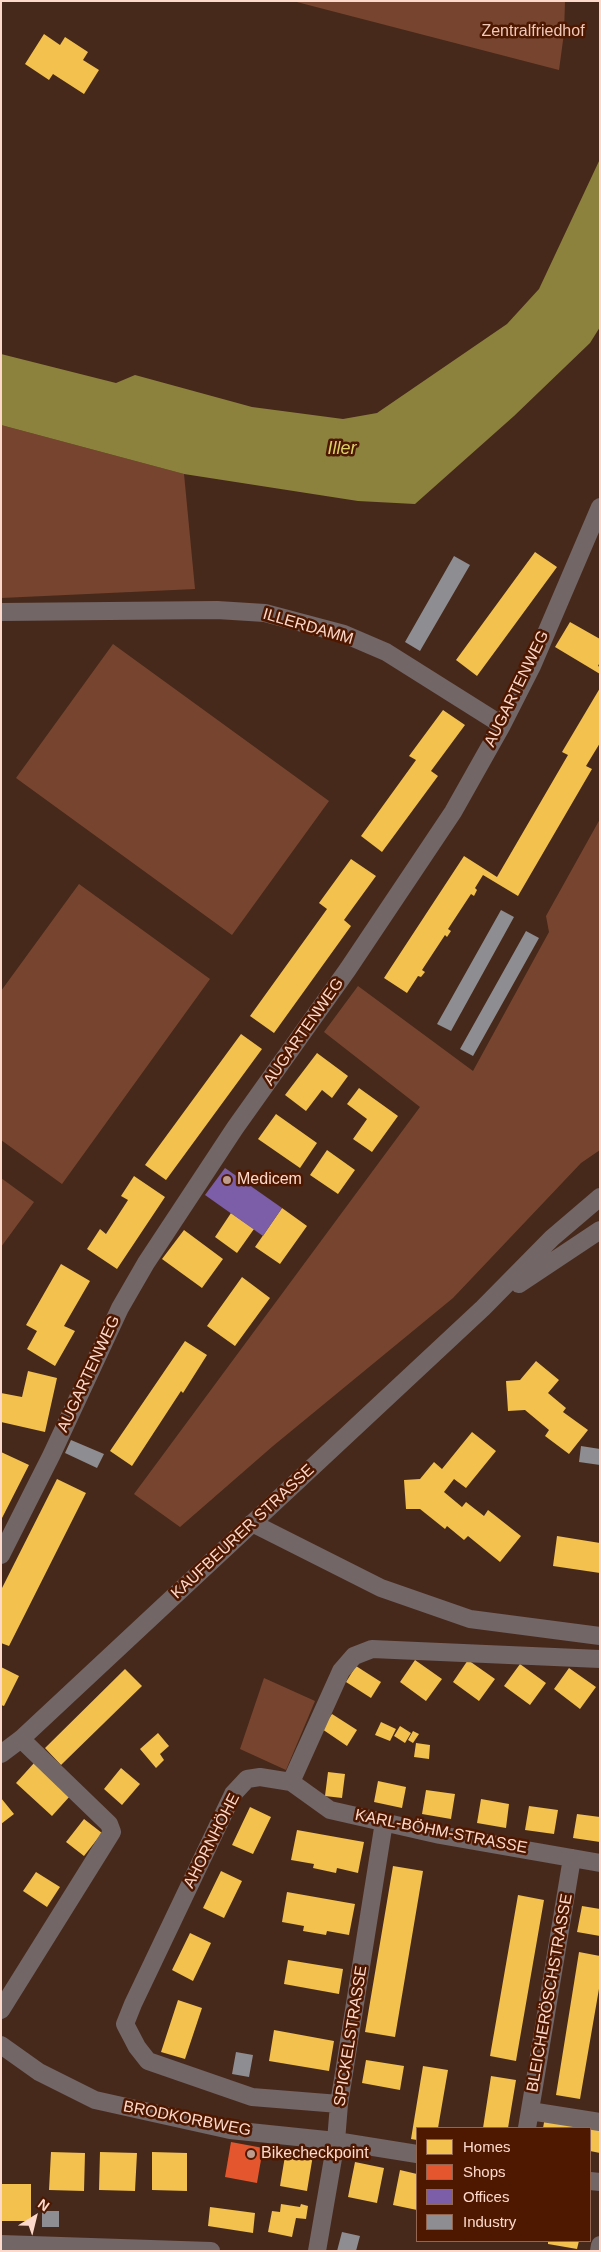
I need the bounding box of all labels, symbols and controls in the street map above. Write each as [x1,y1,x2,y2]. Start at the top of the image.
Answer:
park label: Zentralfriedhof [481,22,585,42]
water label: Iller [327,438,357,460]
street label: ILLERDAMM [260,605,356,649]
street label: AUGARTENWEG [481,628,553,750]
street label: AUGARTENWEG [260,975,348,1089]
place label: Medicem [237,1170,302,1190]
marker: Medicem [221,1174,233,1186]
street label: AUGARTENWEG [53,1312,125,1436]
street label: KAUFBEURER STRASSE [168,1461,318,1603]
street label: AHORNHÖHE [180,1790,244,1892]
street label: KARL-BÖHM-STRASSE [353,1806,529,1858]
street label: BLEICHERÖSCHSTRASSE [523,1892,577,2094]
street label: SPICKELSTRASSE [330,1964,372,2108]
street label: BRODKORBWEG [121,2097,253,2141]
legend [416,2127,591,2242]
text: Homes [463,2138,511,2155]
place label: Bikecheckpoint [261,2144,369,2164]
marker: Bikecheckpoint [245,2148,257,2160]
text: Shops [463,2163,506,2180]
text: Offices [463,2188,509,2205]
north arrow [10,2192,60,2242]
text: N [35,2195,53,2214]
text: Industry [463,2213,516,2230]

